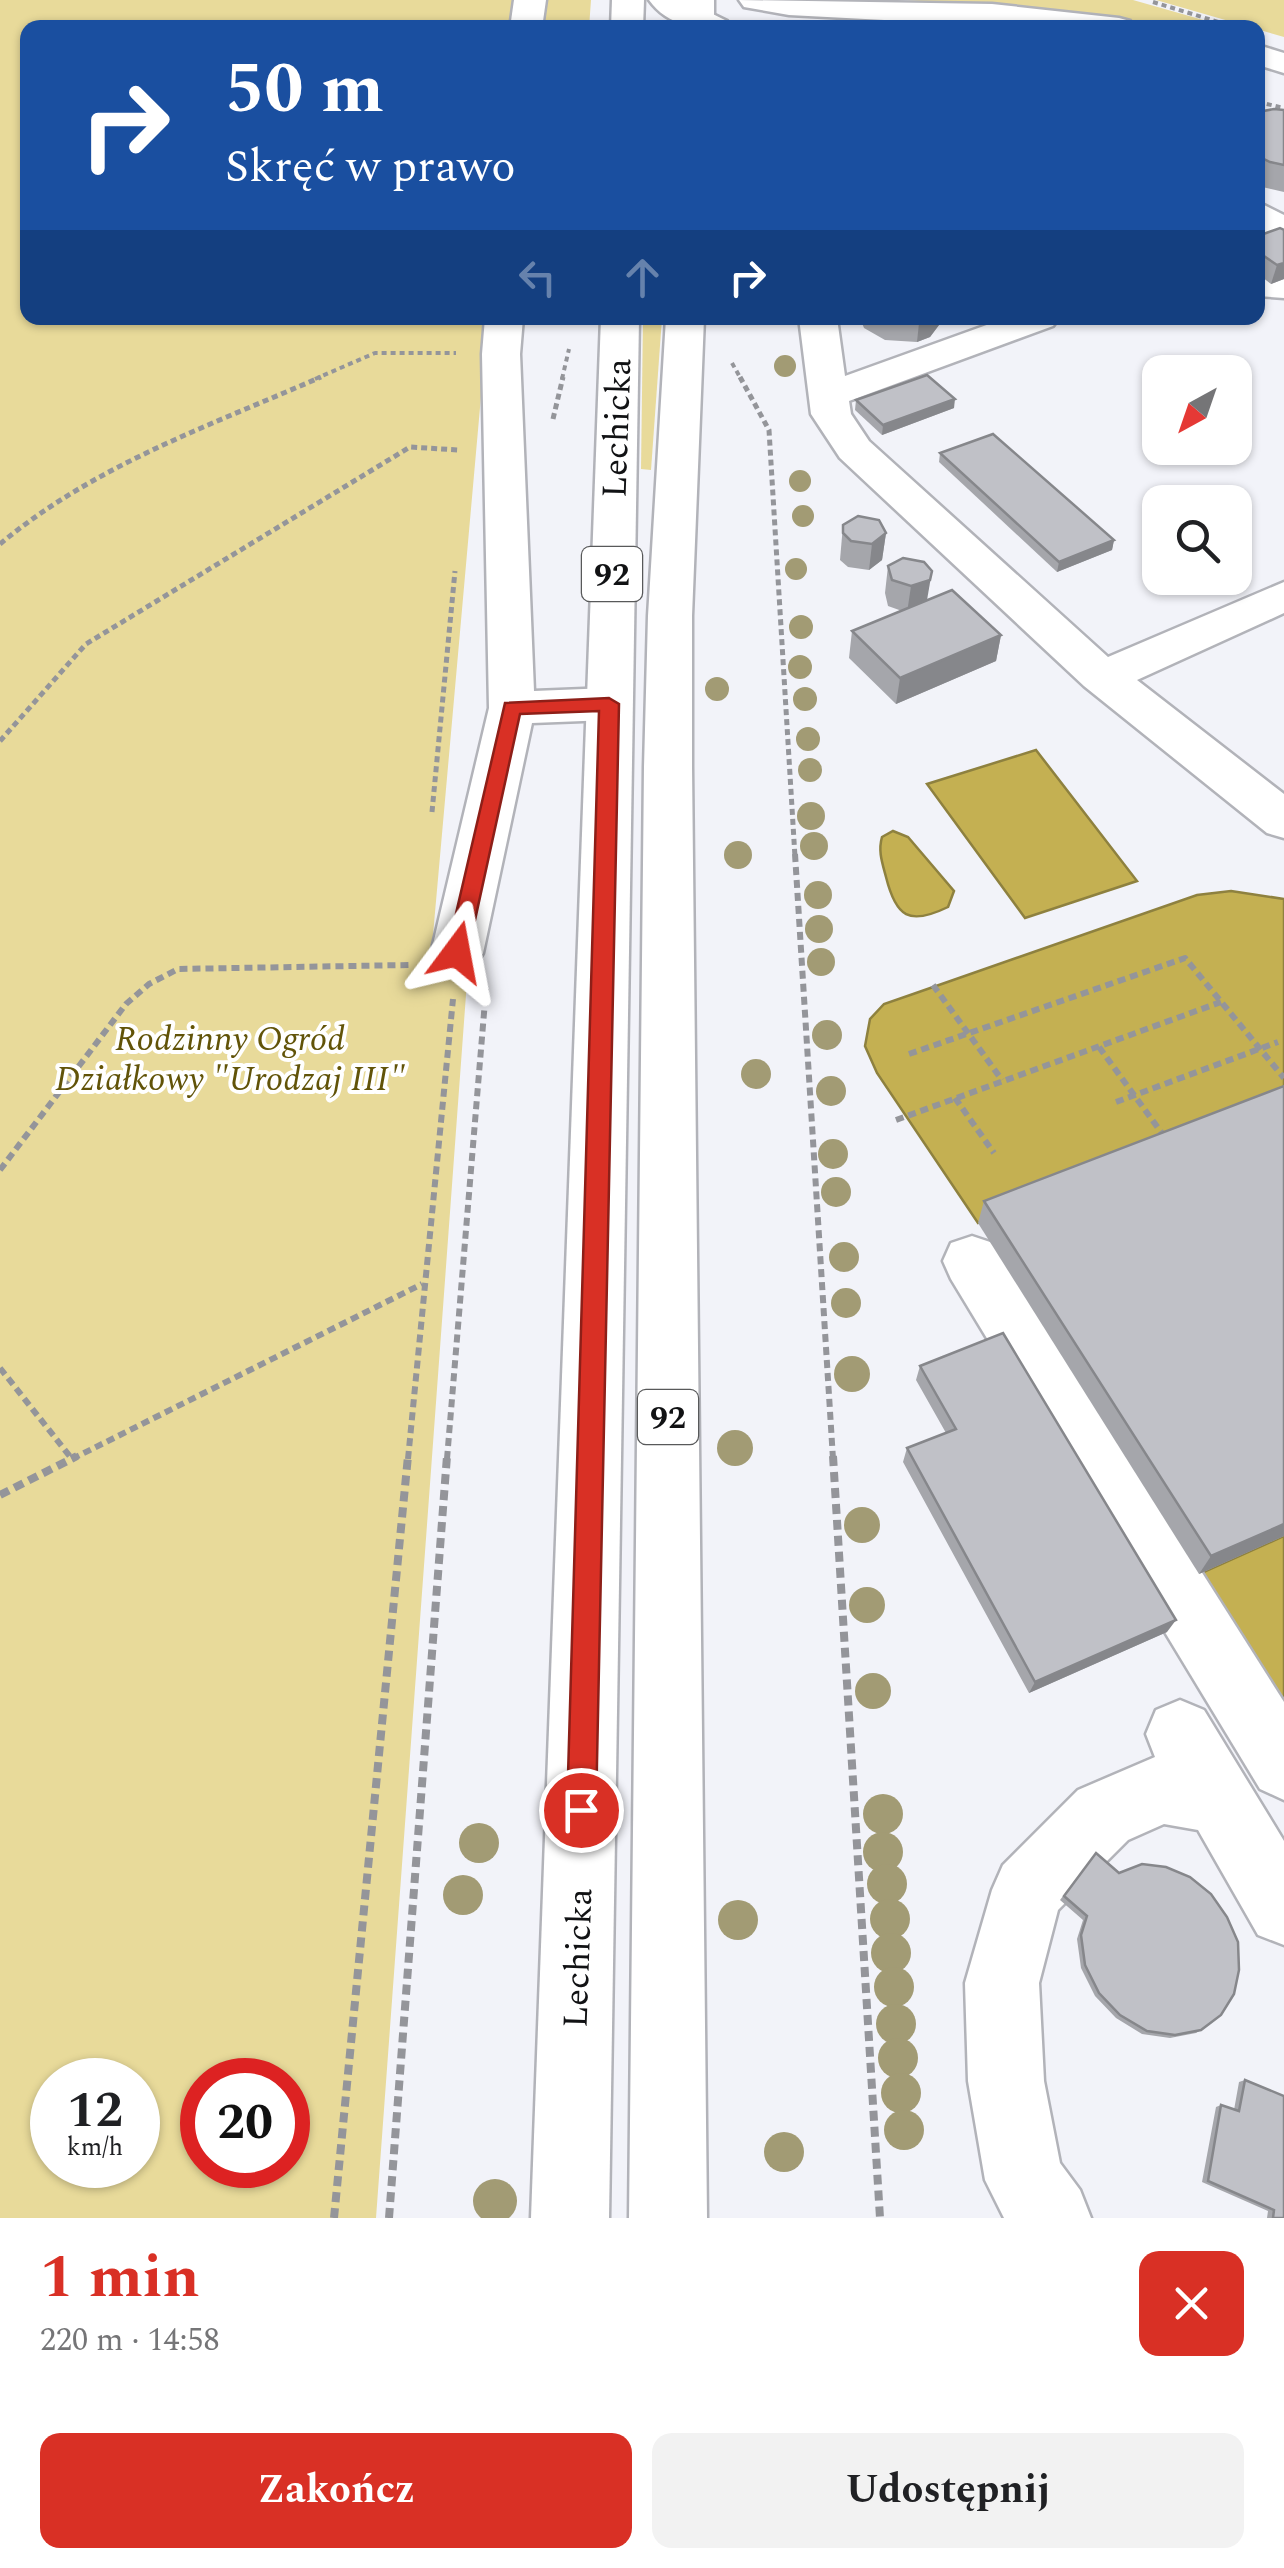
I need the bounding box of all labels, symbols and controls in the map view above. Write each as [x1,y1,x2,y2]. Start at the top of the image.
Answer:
text: 50 m [225,37,384,143]
icon: right [60,60,190,190]
text: Skręć w prawo [225,133,516,202]
icon: left [510,250,565,305]
icon: ahead [615,250,670,305]
icon: right [720,250,775,305]
north arrow [1142,355,1252,465]
map controls [1142,355,1252,595]
street label: Lechicka [589,357,646,499]
button: search [1142,485,1252,595]
road number: 92 [582,547,642,601]
position arrow [405,900,509,1004]
park label: Rodzinny Ogród Działkowy "Urodzaj III" [55,1013,405,1106]
road number: 92 [638,1390,698,1444]
pin [539,1768,624,1853]
icon: arrive [554,1783,609,1838]
street label: Lechicka [550,1887,607,2029]
speed limit sign: 20 [180,2058,310,2188]
text: 12 [67,2073,123,2149]
text: km/h [67,2129,123,2167]
text: 1 min [40,2232,200,2324]
button: close [1139,2251,1244,2356]
text: 220 m · 14:58 [40,2316,220,2365]
button: Zakończ [40,2433,632,2548]
button: Udostępnij [652,2433,1244,2548]

